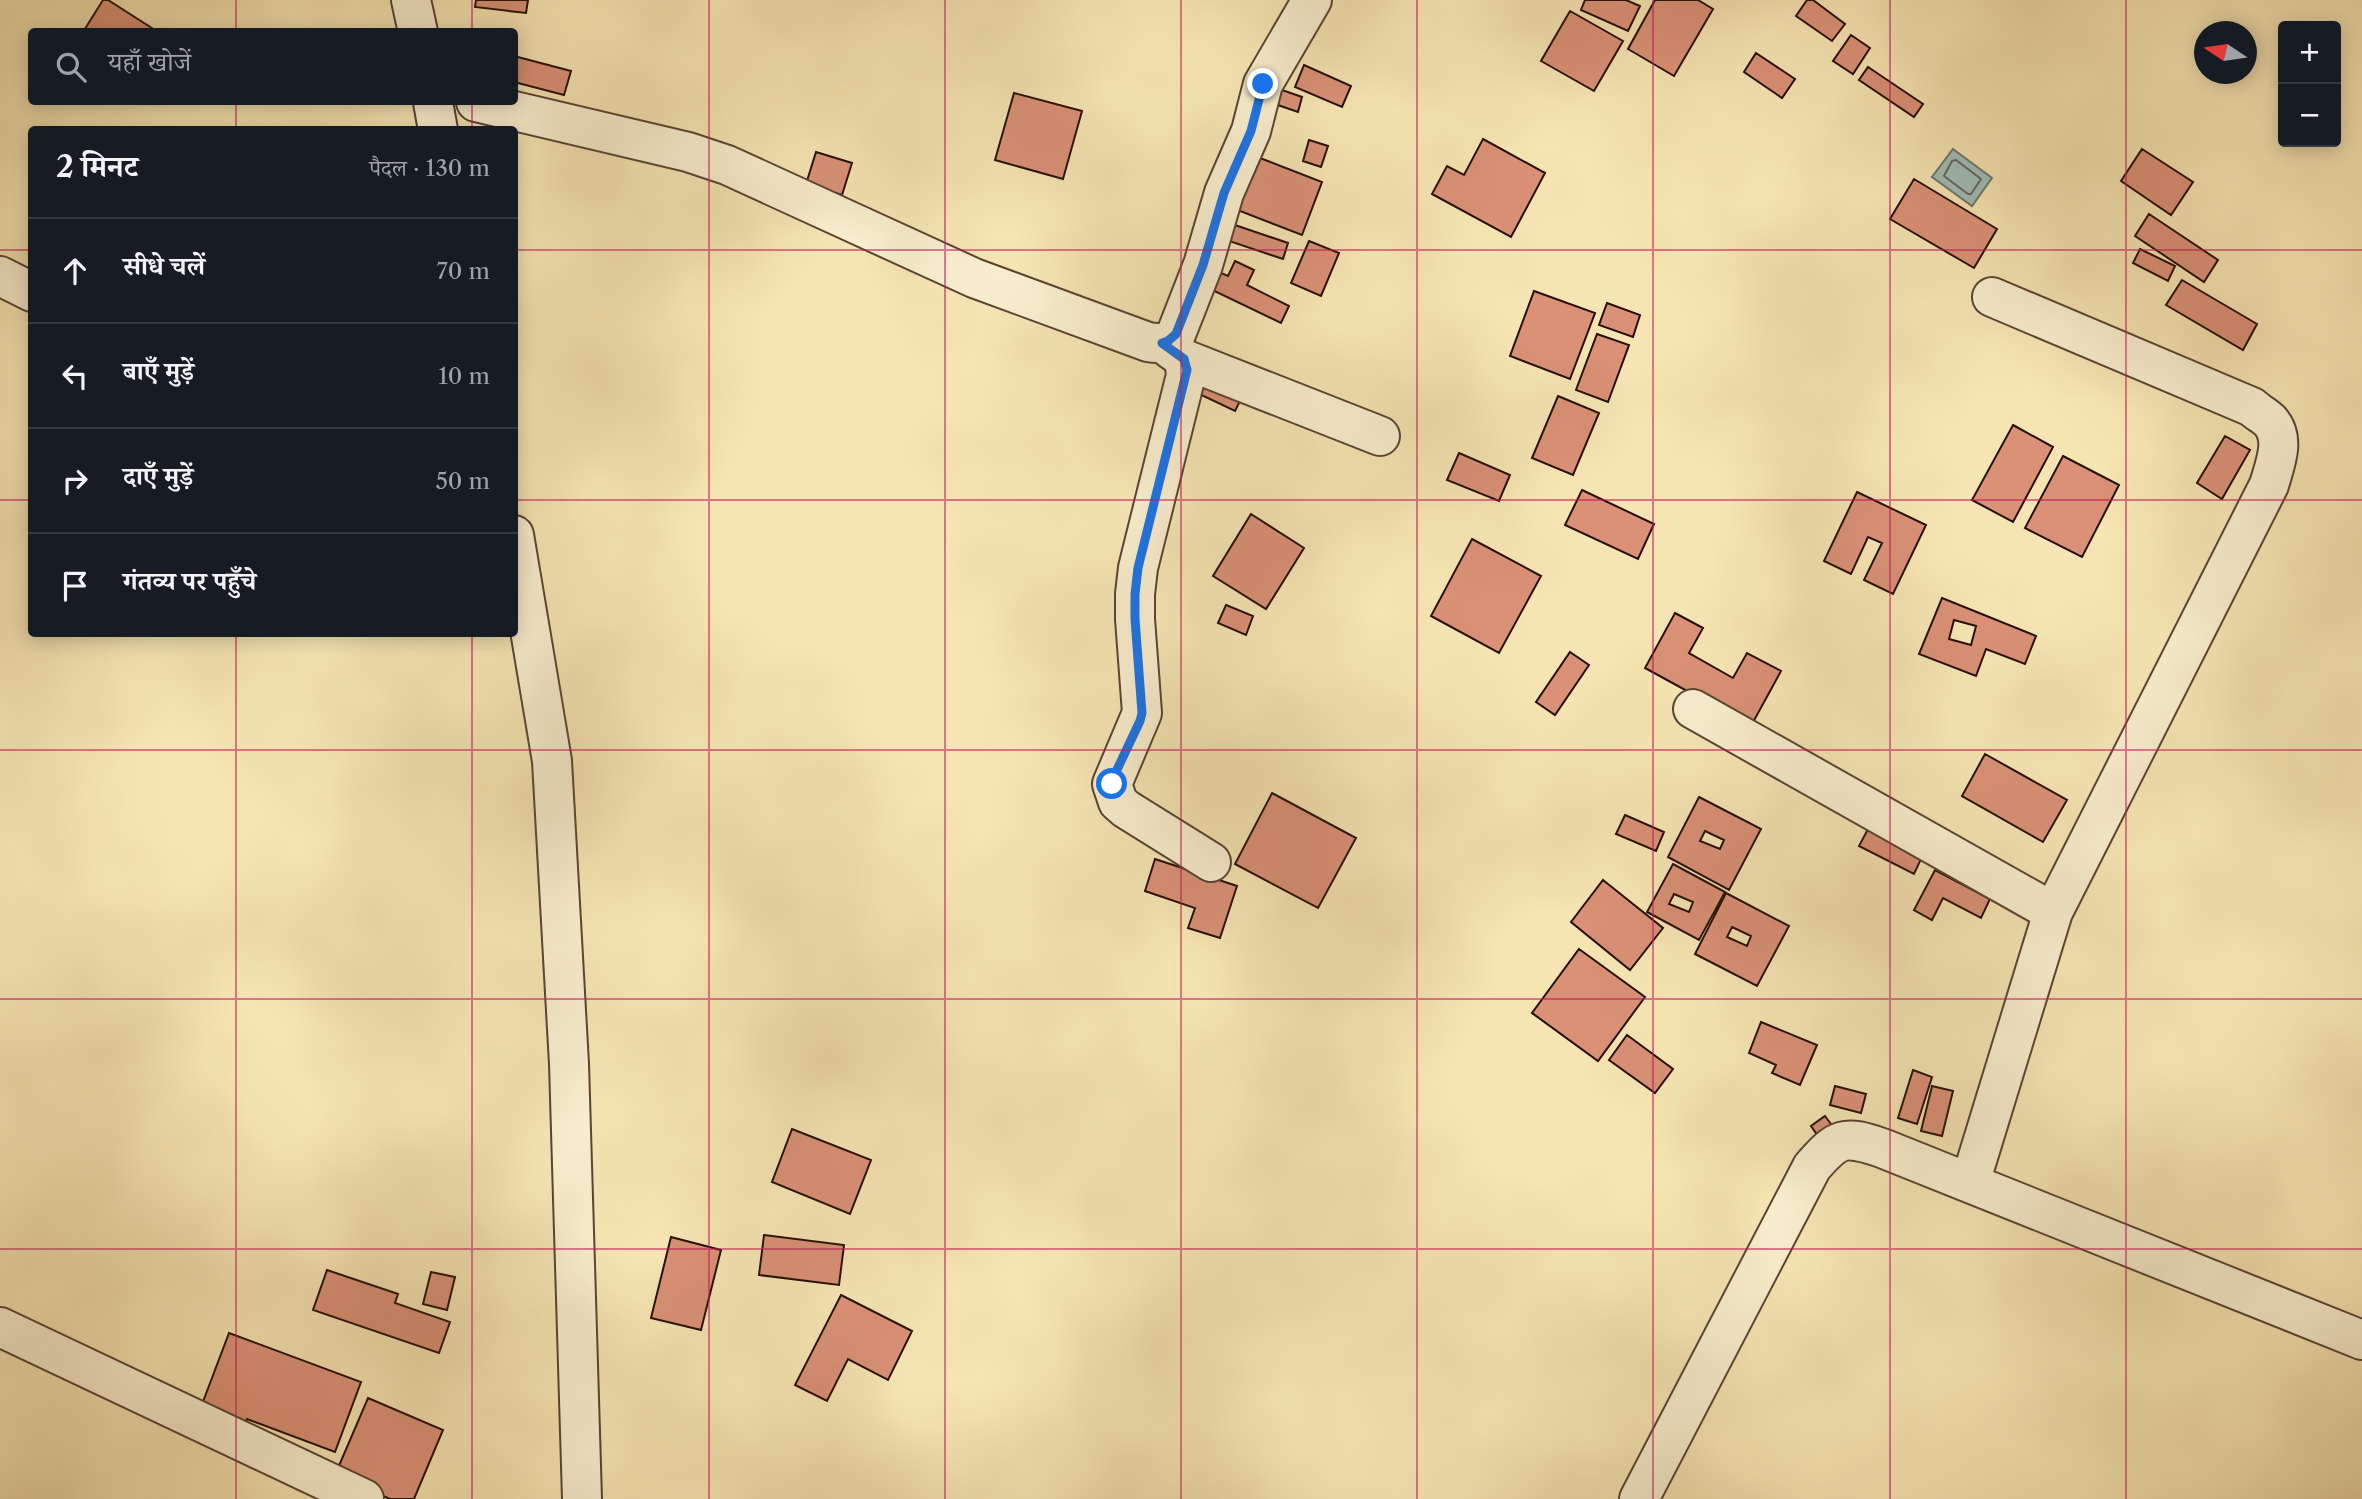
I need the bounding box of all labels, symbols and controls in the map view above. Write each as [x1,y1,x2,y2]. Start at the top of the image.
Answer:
north arrow [2194,21,2257,84]
map controls [2278,21,2341,147]
button: + [2278,21,2341,84]
search box [28,28,518,105]
text: यहाँ खोजें [108,46,191,78]
icon: search [52,48,90,86]
route end [1247,68,1278,99]
button: − [2278,84,2341,147]
text: 2 मिनट [56,148,138,185]
text: पैदल · 130 m [369,154,490,182]
text: सीधे चलें [123,250,205,282]
icon: ahead [56,252,94,290]
text: 70 m [437,257,490,285]
text: बाएँ मुड़ें [123,355,194,387]
icon: left [56,357,94,395]
text: 10 m [438,362,490,390]
text: दाएँ मुड़ें [123,460,193,492]
icon: right [56,462,94,500]
text: 50 m [435,467,490,495]
text: गंतव्य पर पहुँचे [123,565,256,597]
icon: arrive [56,567,94,605]
route start [1096,768,1127,799]

